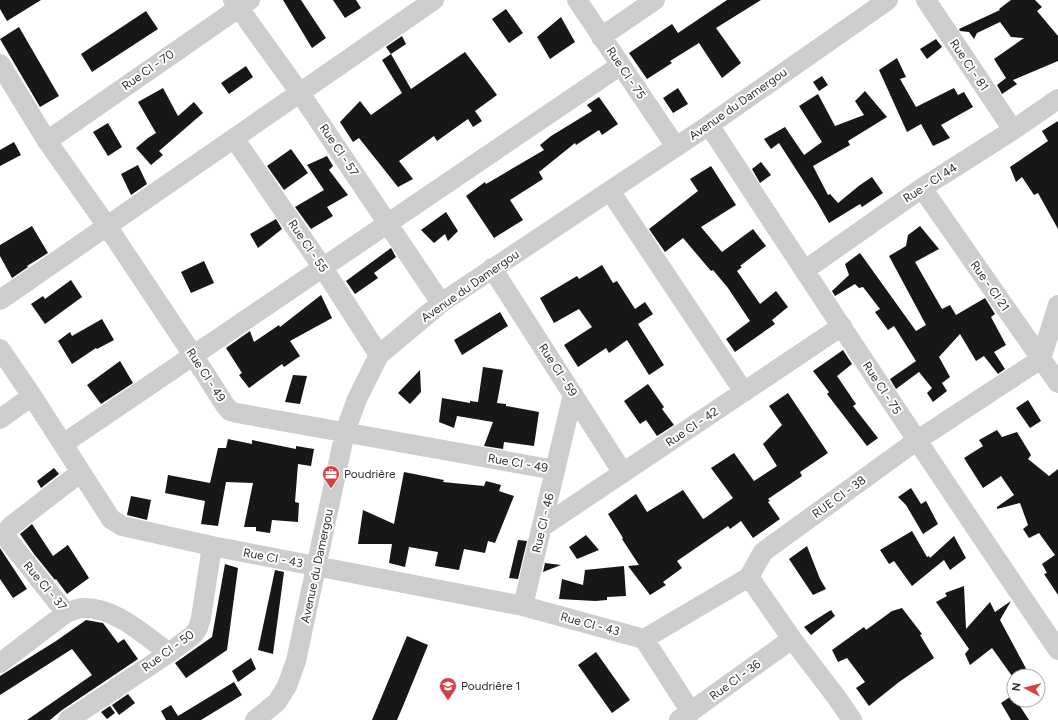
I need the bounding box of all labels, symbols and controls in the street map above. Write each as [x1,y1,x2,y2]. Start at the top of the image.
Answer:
street label: Rue CI - 81 [947,37,991,93]
street label: Rue CI - 75 [603,44,649,102]
street label: Rue CI - 70 [119,47,177,93]
street label: Avenue du Damergou [686,65,790,143]
street label: Rue CI - 57 [316,121,362,179]
street label: Rue - CI 44 [900,160,960,206]
street label: Rue CI - 55 [285,217,331,275]
street label: Avenue du Damergou [418,247,522,325]
street label: Rue - CI 21 [968,258,1012,314]
street label: Rue CI - 59 [536,341,580,399]
street label: Rue CI - 49 [184,346,229,404]
street label: Rue CI - 75 [860,359,904,417]
street label: Rue CI - 42 [663,404,721,450]
street label: Rue CI - 49 [487,451,549,475]
office icon: Poudrière [321,464,341,489]
place label: Poudrière [344,467,396,481]
street label: RUE CI - 38 [809,473,869,521]
street label: Rue CI - 46 [529,492,557,554]
street label: Avenue du Damergou [298,508,336,624]
street label: Rue CI - 43 [242,545,304,571]
street label: Rue CI - 37 [20,559,70,614]
street label: Rue CI - 43 [559,609,621,639]
street label: Rue CI - 50 [139,627,197,675]
street label: Rue CI - 36 [707,657,764,703]
north arrow [1006,668,1046,708]
school or university icon: Poudriêre 1 [438,676,458,701]
place label: Poudriêre 1 [461,679,520,693]
text: N [1010,682,1024,692]

